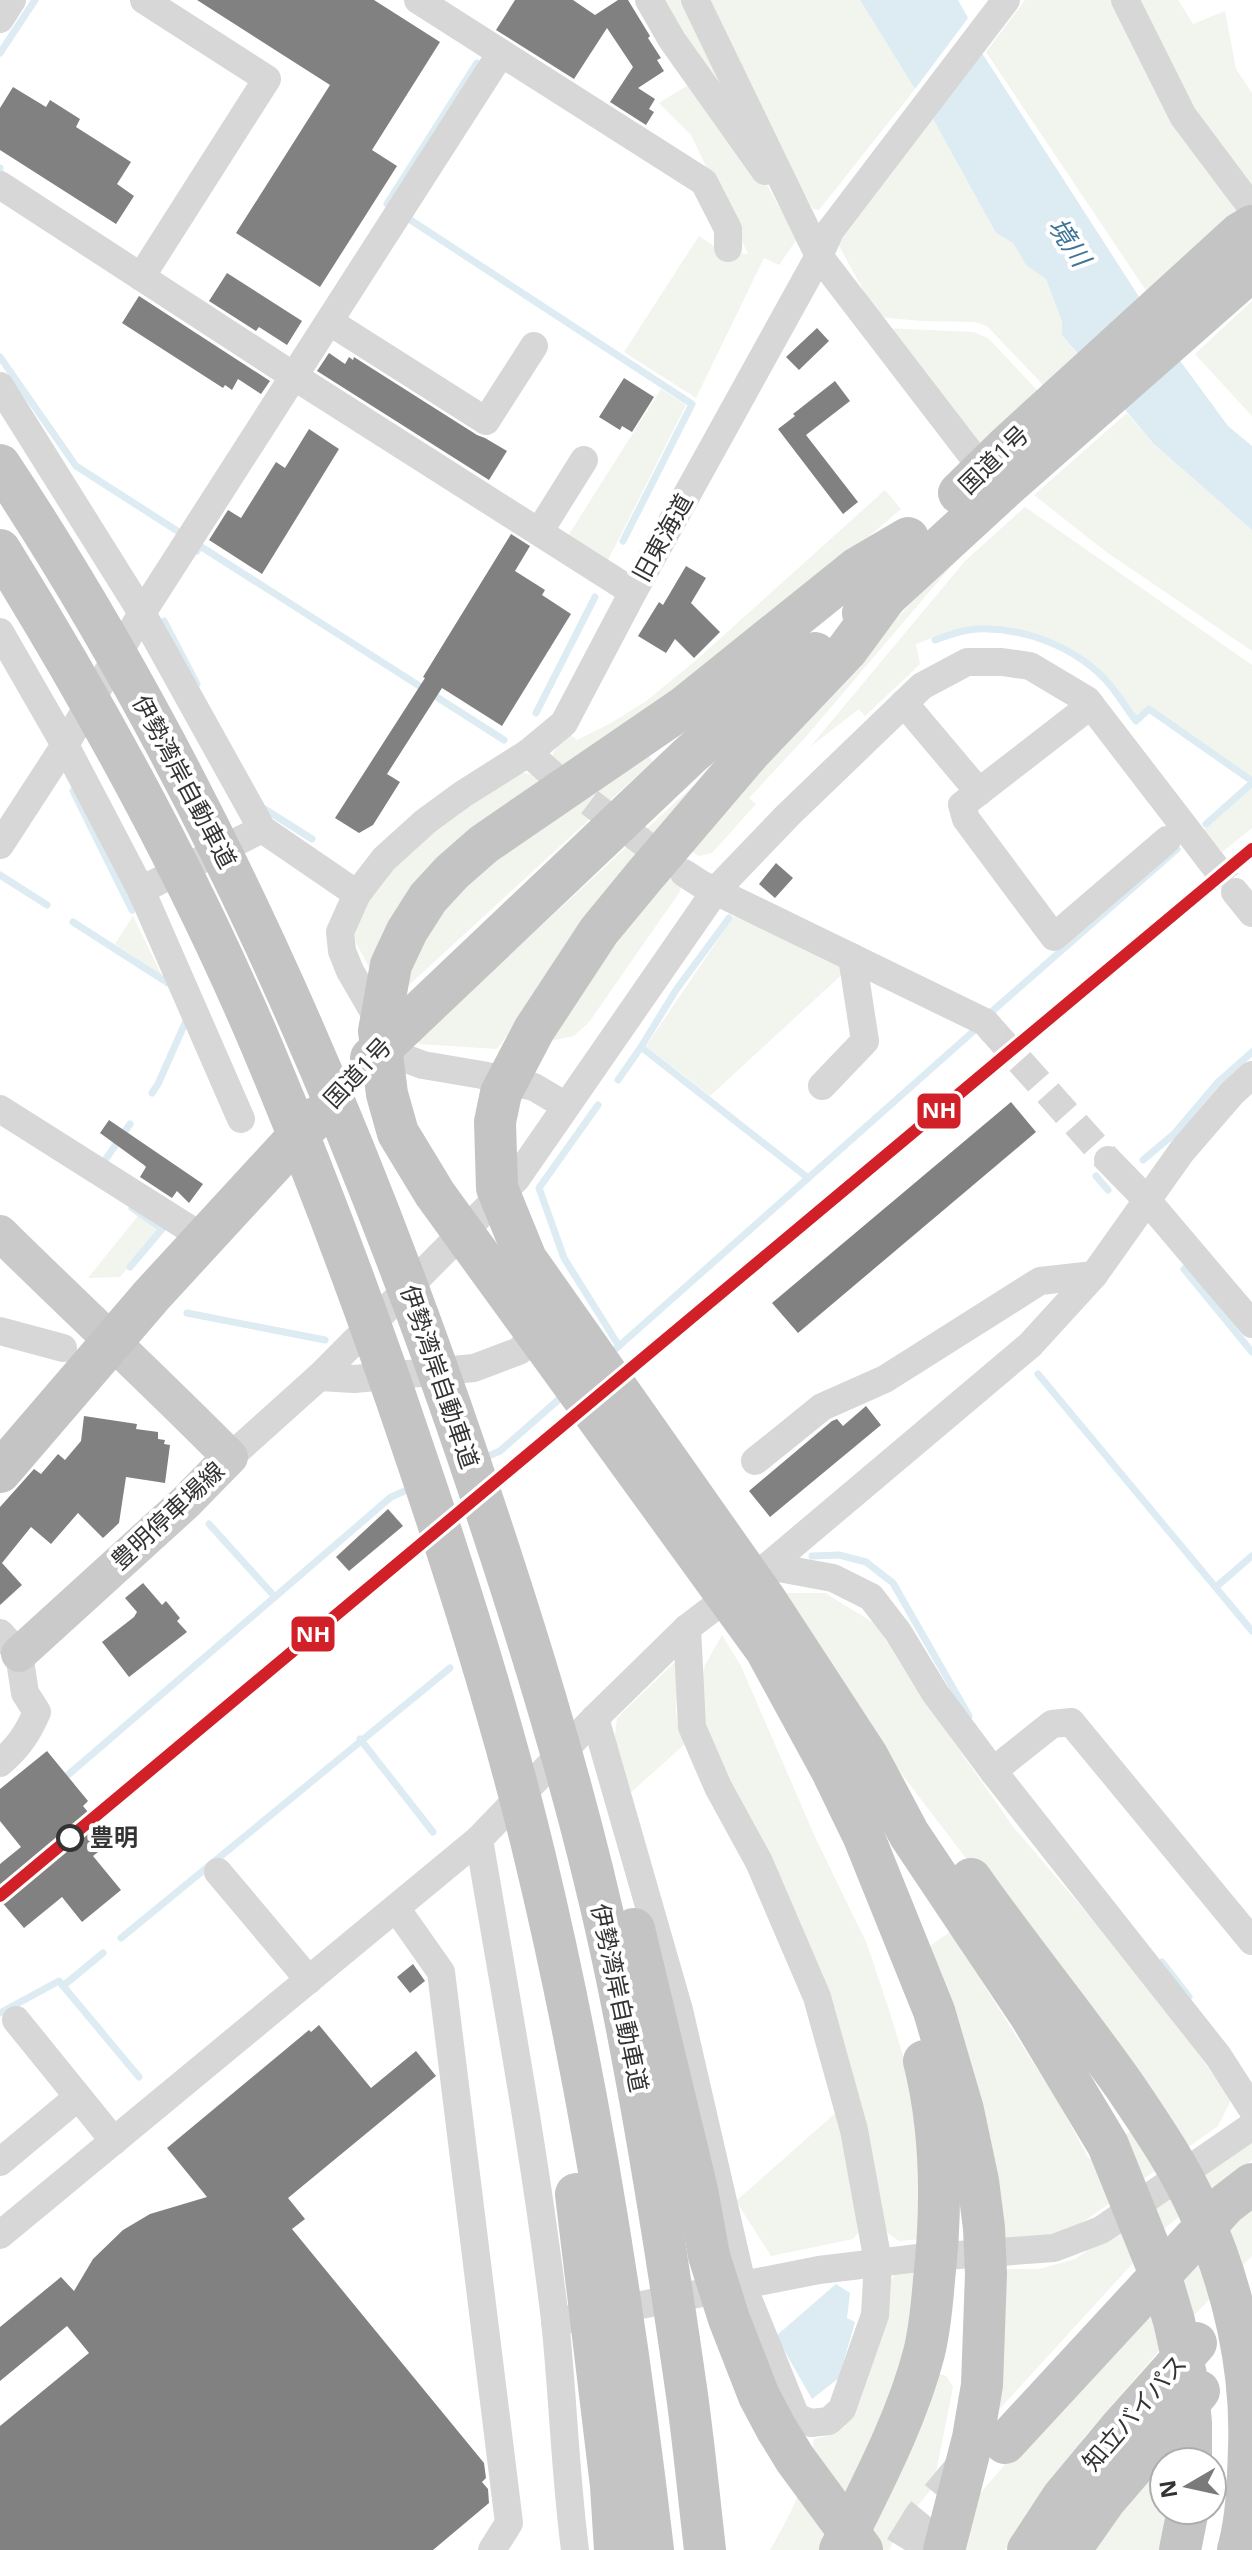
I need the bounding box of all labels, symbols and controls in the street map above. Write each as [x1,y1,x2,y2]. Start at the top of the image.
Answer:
water label: 境川 [1040,210,1101,276]
street label: 国道1号 [951,417,1035,501]
street label: 旧東海道 [624,487,699,587]
street label: 伊勢湾岸自動車道 [126,689,245,874]
street label: 国道1号 [316,1029,398,1115]
line badge: NH [916,1092,962,1130]
text: NH [922,1094,956,1124]
street label: 伊勢湾岸自動車道 [394,1280,487,1473]
street label: 豊明停車場線 [103,1454,231,1576]
line badge: NH [290,1615,336,1653]
text: NH [296,1618,330,1648]
place label: 豊明 [90,1820,138,1853]
marker: 豊明 [57,1825,83,1851]
street label: 伊勢湾岸自動車道 [584,1900,657,2095]
street label: 知立バイパス [1074,2347,1193,2477]
north arrow [1148,2446,1228,2526]
text: N [1151,2478,1183,2500]

